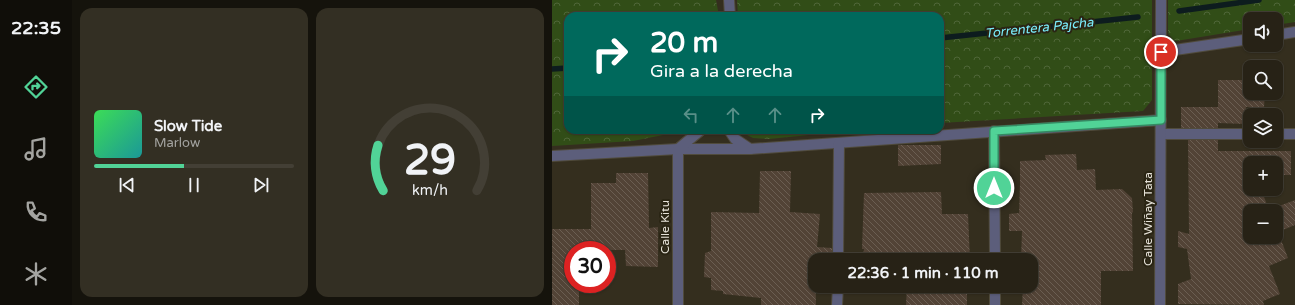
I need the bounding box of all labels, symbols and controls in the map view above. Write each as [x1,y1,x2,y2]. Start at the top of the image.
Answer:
map controls [1243,12,1283,244]
button: sound [1243,12,1283,52]
water label: Torrentera Pajcha [984,14,1095,42]
text: 22:35 [11,17,61,39]
text: 20 m [650,26,718,60]
icon: right [584,28,636,80]
pin [1144,35,1178,69]
icon: arrive [1150,41,1172,63]
text: Gira a la derecha [650,60,793,82]
button: search [1243,60,1283,100]
icon: directions [22,73,50,101]
icon: left [680,104,702,126]
icon: ahead [722,104,744,126]
icon: ahead [764,104,786,126]
icon: right [806,104,828,126]
button: layers [1243,108,1283,148]
text: Slow Tide [154,117,222,135]
icon: music [22,135,50,163]
text: Marlow [154,135,200,151]
text: 29 [404,135,456,185]
button: + [1243,156,1283,196]
position arrow [973,167,1015,209]
street label: Calle Wiñay Tata [1141,172,1155,266]
icon: previous [116,174,138,196]
icon: pause [183,174,205,196]
icon: next [250,174,272,196]
text: km/h [412,181,448,198]
icon: phone [22,198,50,226]
street label: Calle Kitu [658,200,672,254]
button: − [1243,204,1283,244]
speed limit sign: 30 [564,241,616,293]
icon: climate [22,260,50,288]
text: 22:36 · 1 min · 110 m [848,264,998,282]

